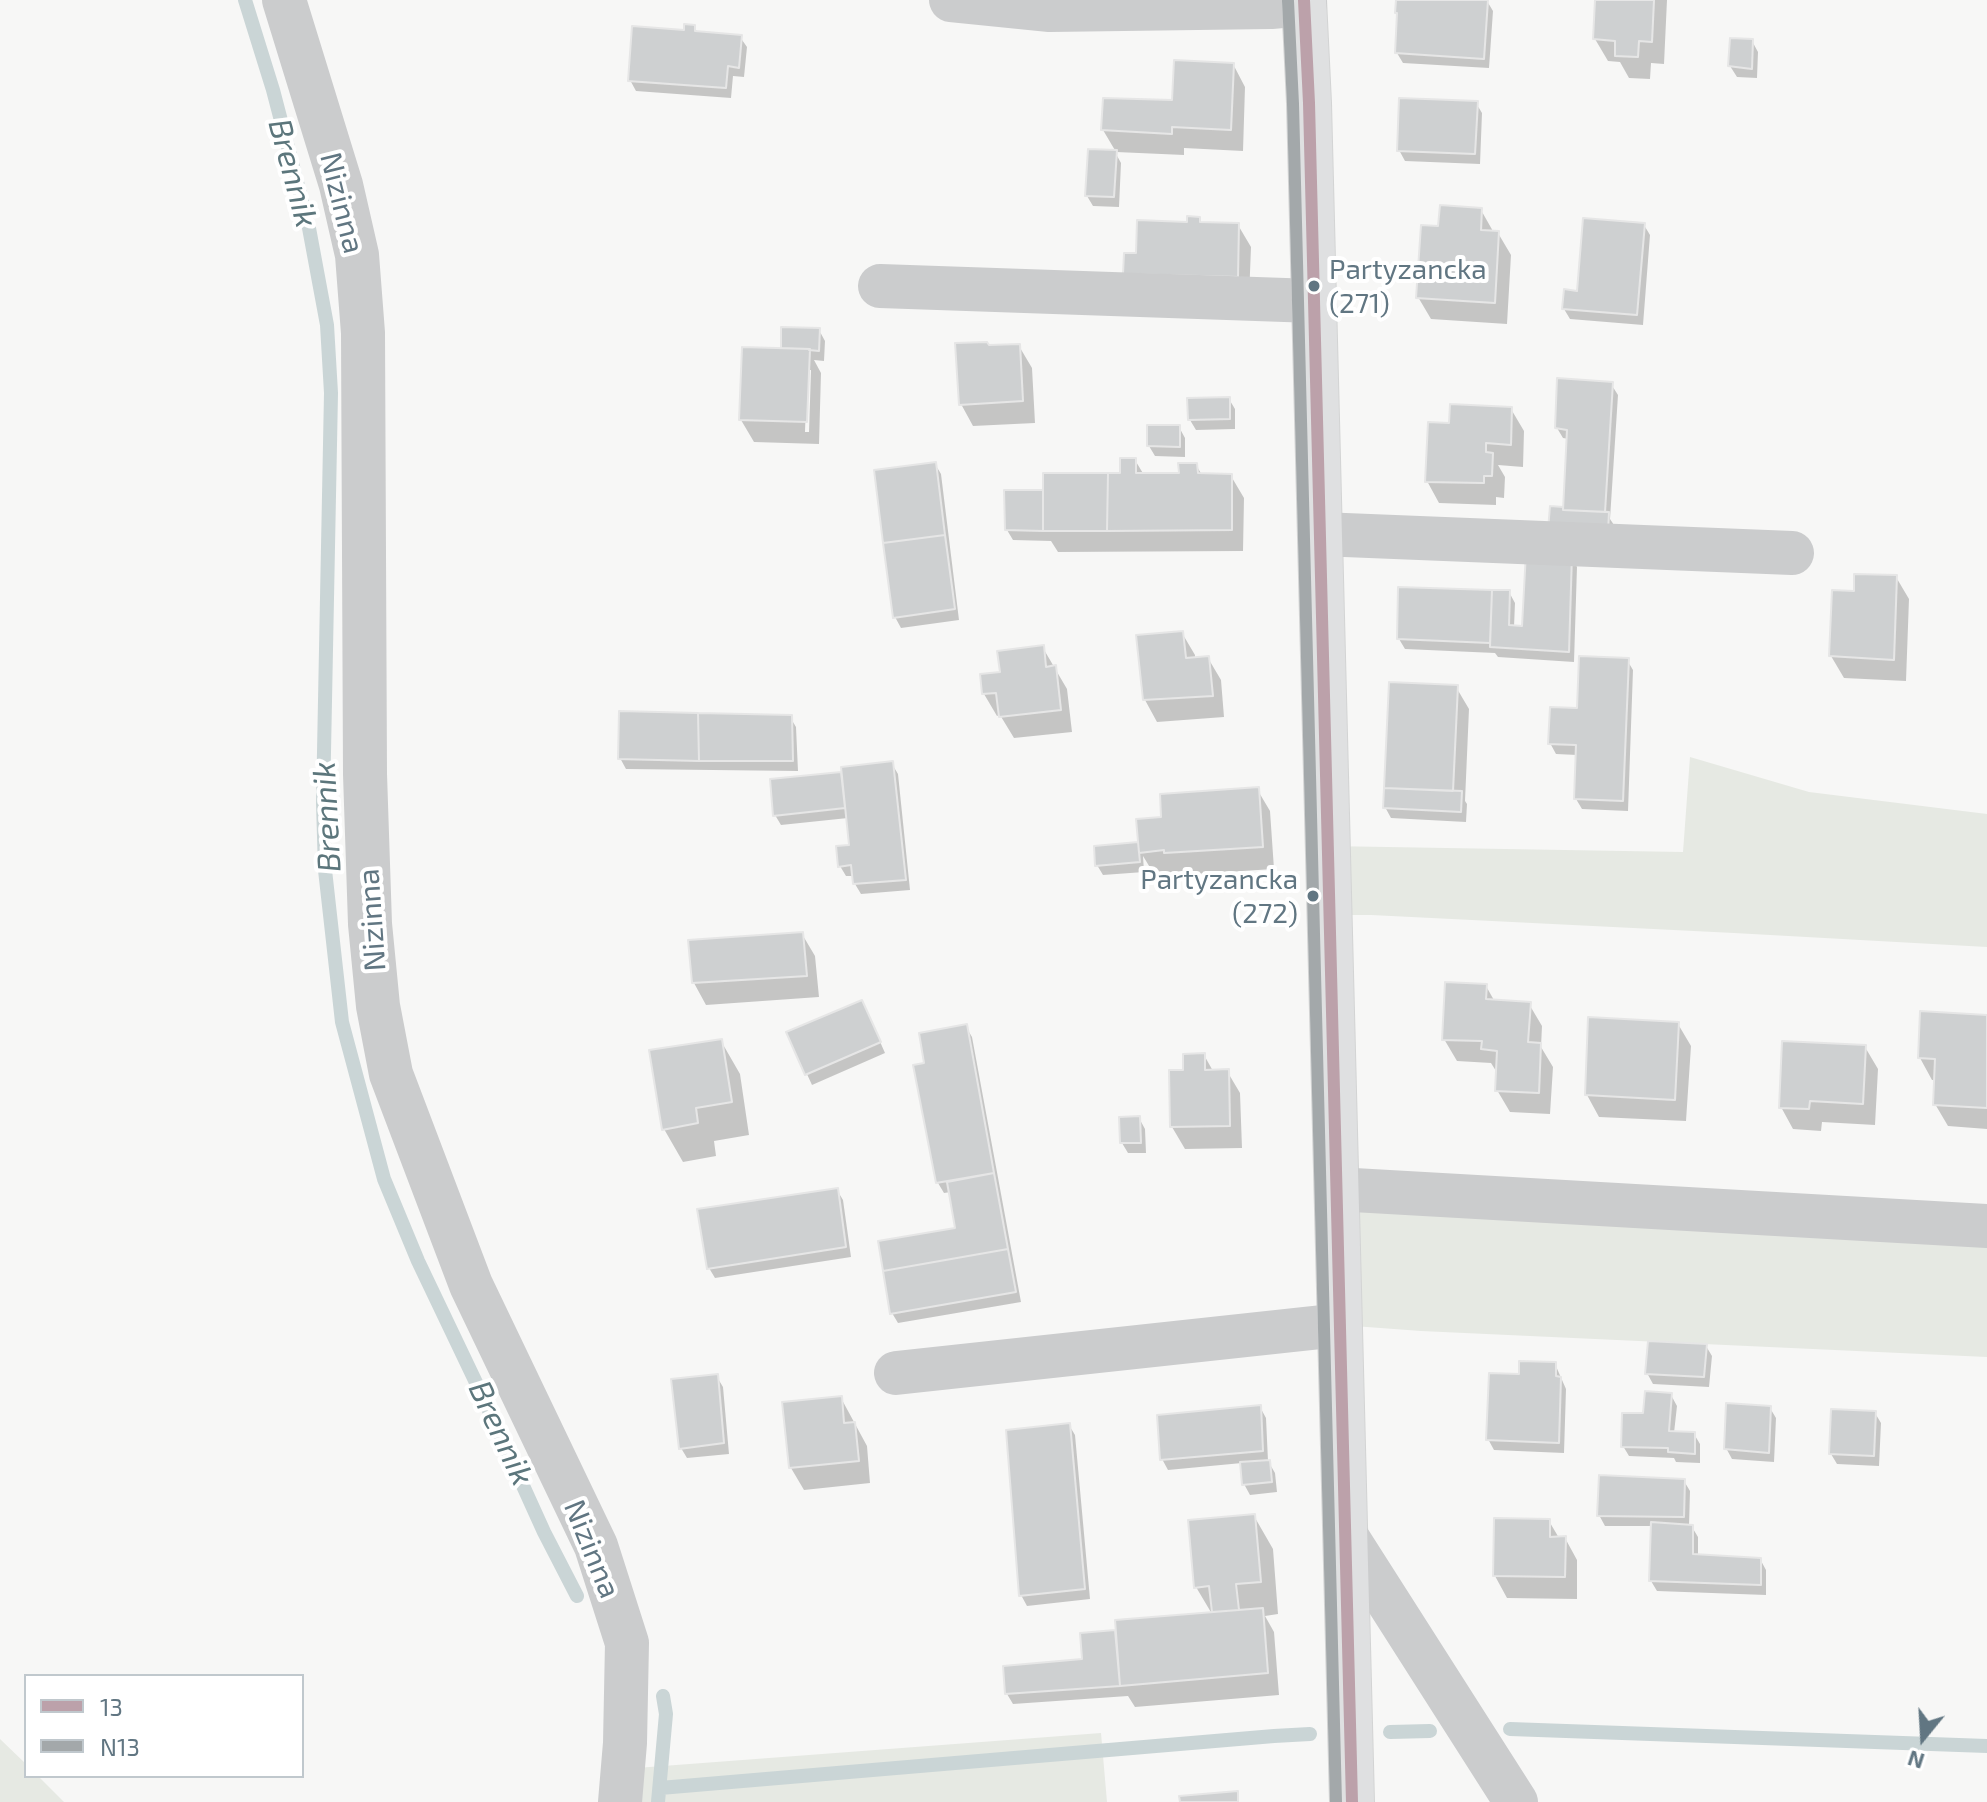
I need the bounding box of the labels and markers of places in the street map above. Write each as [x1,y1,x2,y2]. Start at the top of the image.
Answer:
place label: Partyzancka (271) [1329,253,1487,319]
marker: Partyzancka (271) [1306,278,1322,294]
place label: Partyzancka (272) [1140,863,1298,929]
marker: Partyzancka (272) [1305,888,1321,904]

